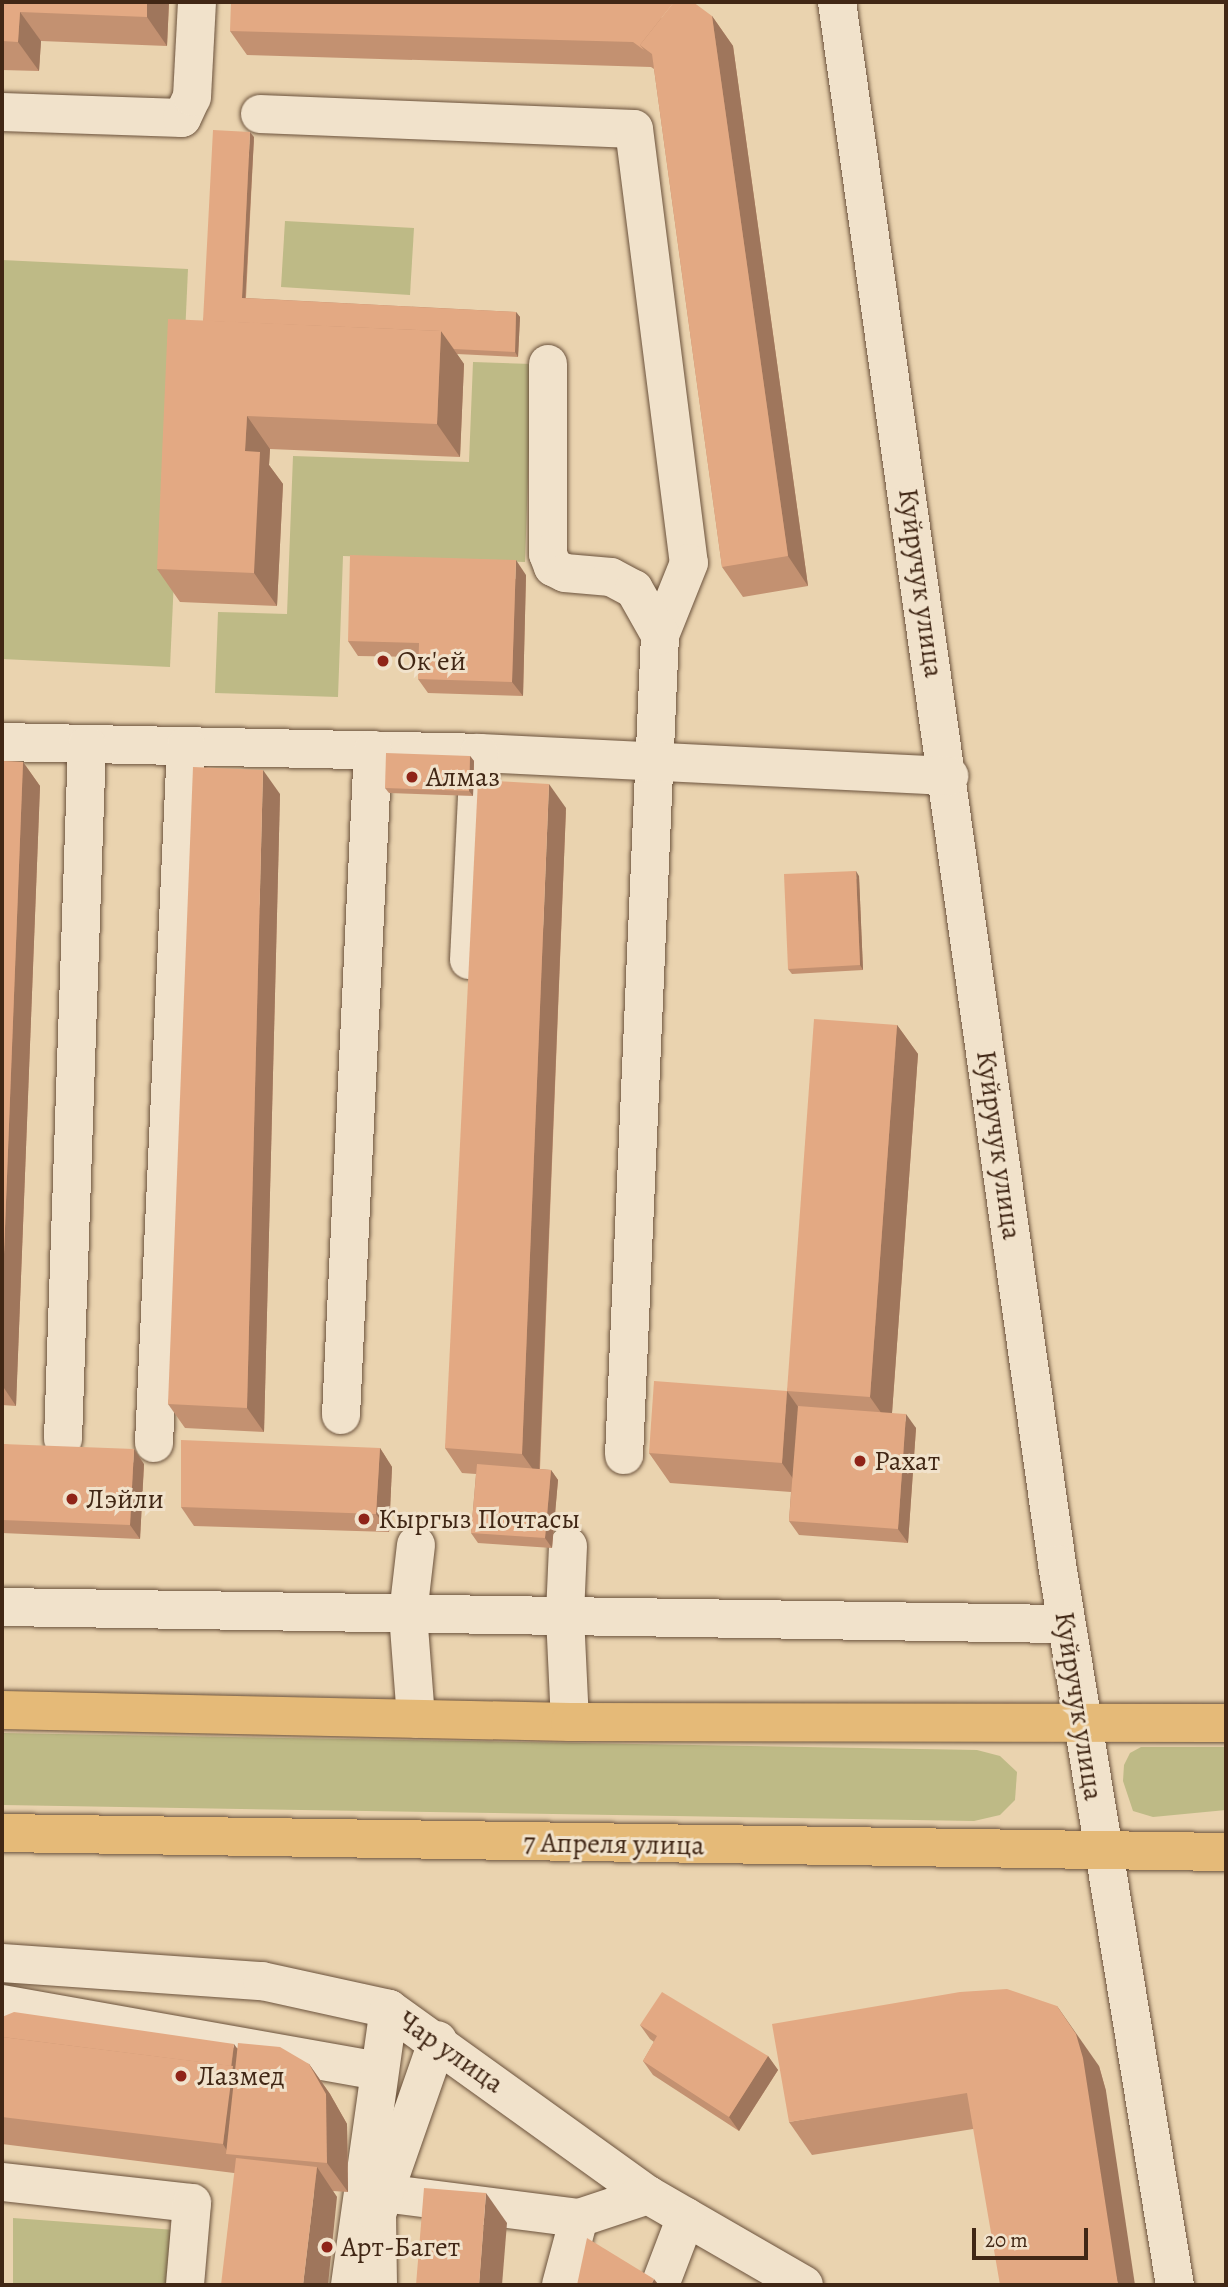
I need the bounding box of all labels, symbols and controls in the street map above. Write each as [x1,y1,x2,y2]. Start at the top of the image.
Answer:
street label: Куйручук улица [891,486,951,680]
place label: Ок'ей [397,644,466,678]
marker: Ок'ей [375,653,391,669]
place label: Алмаз [426,760,500,794]
marker: Алмаз [404,769,420,785]
street label: Куйручук улица [969,1048,1029,1242]
place label: Рахат [874,1444,940,1478]
marker: Рахат [852,1453,868,1469]
place label: Лэйли [86,1482,164,1516]
marker: Лэйли [64,1491,80,1507]
place label: Кыргыз Почтасы [378,1502,580,1536]
marker: Кыргыз Почтасы [356,1511,372,1527]
street label: Куйручук улица [1047,1609,1111,1803]
street label: 7 Апреля улица [523,1826,705,1862]
street label: Чар улица [392,2004,510,2100]
place label: Лазмед [197,2059,285,2093]
marker: Лазмед [171,2066,191,2086]
scale bar [976,2214,1092,2258]
text: 20 m [985,2226,1028,2254]
place label: Арт-Багет [341,2230,460,2264]
marker: Арт-Багет [319,2239,335,2255]

